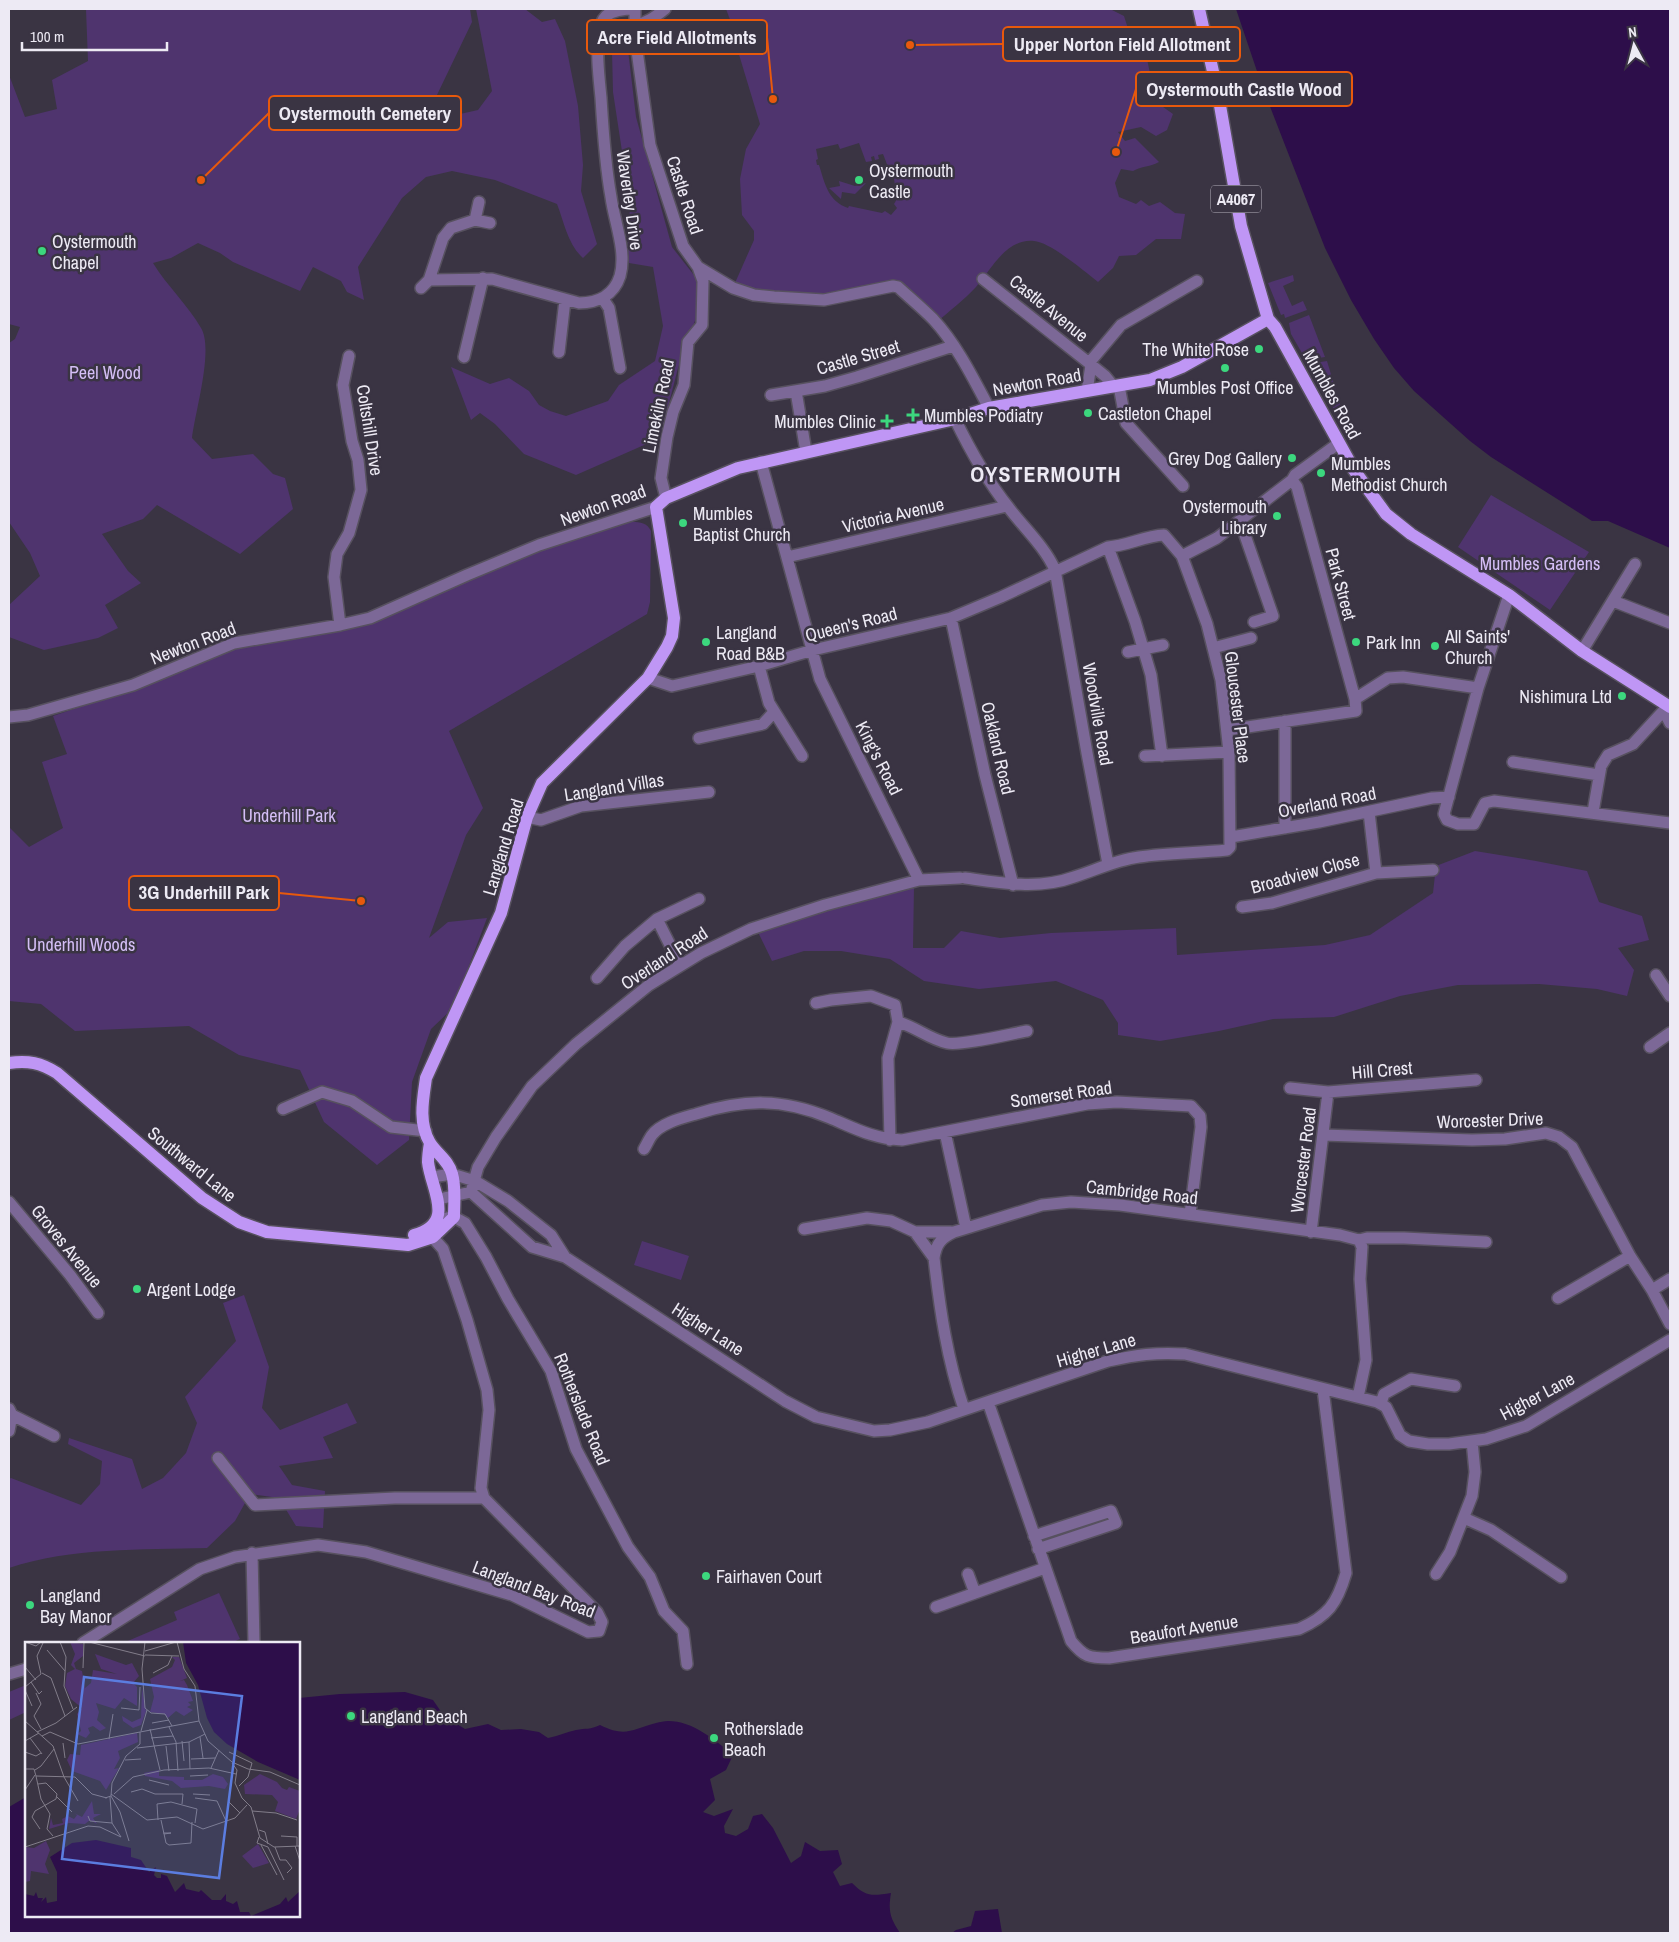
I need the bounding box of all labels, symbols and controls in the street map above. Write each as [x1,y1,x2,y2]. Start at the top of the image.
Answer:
scale bar [22,20,168,52]
callout: Acre Field Allotments [587,20,767,54]
north arrow [1609,20,1659,70]
text: N [1627,23,1638,42]
text: Acre Field Allotments [597,24,757,50]
text: 100 m [30,26,64,47]
callout: Upper Norton Field Allotment [1003,27,1240,61]
text: Upper Norton Field Allotment [1014,31,1230,57]
callout: Oystermouth Castle Wood [1136,72,1352,106]
text: Oystermouth Castle Wood [1146,76,1342,102]
callout: Oystermouth Cemetery [269,96,461,130]
text: Oystermouth Cemetery [279,100,451,126]
street label: Waverley Drive [611,149,649,251]
street label: Castle Road [661,153,709,237]
place label: Oystermouth Castle [869,158,954,204]
marker: Oystermouth Castle [853,174,865,186]
road number: A4067 [1211,185,1261,212]
place label: Oystermouth Chapel [52,229,137,275]
marker: Oystermouth Chapel [36,245,48,257]
street label: Castle Avenue [1004,268,1094,348]
street label: Castle Street [814,333,902,381]
place label: The White Rose [1142,337,1249,362]
marker: The White Rose [1253,343,1265,355]
street label: Mumbles Road [1297,345,1367,443]
street label: Limekiln Road [636,357,680,455]
park label: Peel Wood [69,360,141,385]
street label: Newton Road [991,362,1083,402]
marker: Mumbles Post Office [1219,362,1231,374]
place label: Mumbles Post Office [1157,375,1293,400]
street label: Coltshill Drive [350,383,390,477]
place label: Castleton Chapel [1098,401,1211,426]
place label: Mumbles Podiatry [924,403,1044,428]
marker: Castleton Chapel [1082,407,1094,419]
marker: Mumbles Podiatry [906,408,920,422]
place label: Mumbles Clinic [774,409,876,434]
marker: Mumbles Clinic [880,414,894,428]
place label: Grey Dog Gallery [1168,446,1283,471]
place label: Mumbles Methodist Church [1331,451,1448,497]
marker: Grey Dog Gallery [1286,452,1298,464]
district label: OYSTERMOUTH [970,459,1122,489]
marker: Mumbles Methodist Church [1315,467,1327,479]
street label: Newton Road [557,478,649,532]
street label: Victoria Avenue [840,491,946,539]
place label: Oystermouth Library [1183,494,1268,540]
place label: Mumbles Baptist Church [693,501,791,547]
marker: Oystermouth Library [1271,510,1283,522]
marker: Mumbles Baptist Church [677,517,689,529]
street label: Park Street [1319,545,1363,623]
park label: Mumbles Gardens [1480,551,1600,576]
street label: Queen's Road [802,601,900,647]
street label: Newton Road [147,615,239,671]
place label: Langland Road B&B [716,620,785,666]
place label: All Saints' Church [1444,624,1510,670]
place label: Park Inn [1366,630,1421,655]
marker: Langland Road B&B [700,636,712,648]
marker: Park Inn [1350,636,1362,648]
marker: All Saints' Church [1429,640,1441,652]
street label: Gloucester Place [1219,650,1257,764]
street label: Woodville Road [1077,661,1119,767]
place label: Nishimura Ltd [1519,684,1612,709]
marker: Nishimura Ltd [1616,690,1628,702]
street label: Oakland Road [975,699,1021,797]
street label: King's Road [850,717,908,799]
street label: Langland Villas [562,767,666,807]
street label: Overland Road [1276,780,1378,824]
street label: Langland Road [476,795,530,899]
park label: Underhill Park [242,803,336,828]
street label: Broadview Close [1248,846,1362,900]
callout: 3G Underhill Park [129,876,279,910]
text: 3G Underhill Park [139,879,270,905]
street label: Overland Road [616,920,712,996]
park label: Underhill Woods [27,932,135,957]
street label: Hill Crest [1351,1055,1413,1085]
street label: Somerset Road [1008,1074,1114,1114]
street label: Worcester Road [1284,1106,1322,1214]
street label: Worcester Drive [1436,1106,1544,1134]
street label: Southward Lane [142,1120,242,1208]
street label: Cambridge Road [1085,1174,1199,1210]
street label: Groves Avenue [26,1199,108,1293]
place label: Argent Lodge [146,1277,236,1302]
marker: Argent Lodge [131,1283,143,1295]
street label: Higher Lane [667,1296,749,1362]
street label: Higher Lane [1054,1327,1138,1373]
street label: Rotherslade Road [548,1349,616,1469]
street label: Higher Lane [1495,1366,1579,1426]
street label: Langland Bay Road [469,1554,599,1624]
place label: Fairhaven Court [716,1564,822,1589]
marker: Fairhaven Court [700,1570,712,1582]
place label: Langland Bay Manor [40,1583,111,1629]
marker: Langland Bay Manor [24,1599,36,1611]
street label: Beaufort Avenue [1128,1608,1240,1650]
inset map [25,1642,300,1917]
place label: Langland Beach [361,1704,468,1729]
marker: Langland Beach [345,1710,357,1722]
place label: Rotherslade Beach [724,1716,804,1762]
marker: Rotherslade Beach [708,1732,720,1744]

